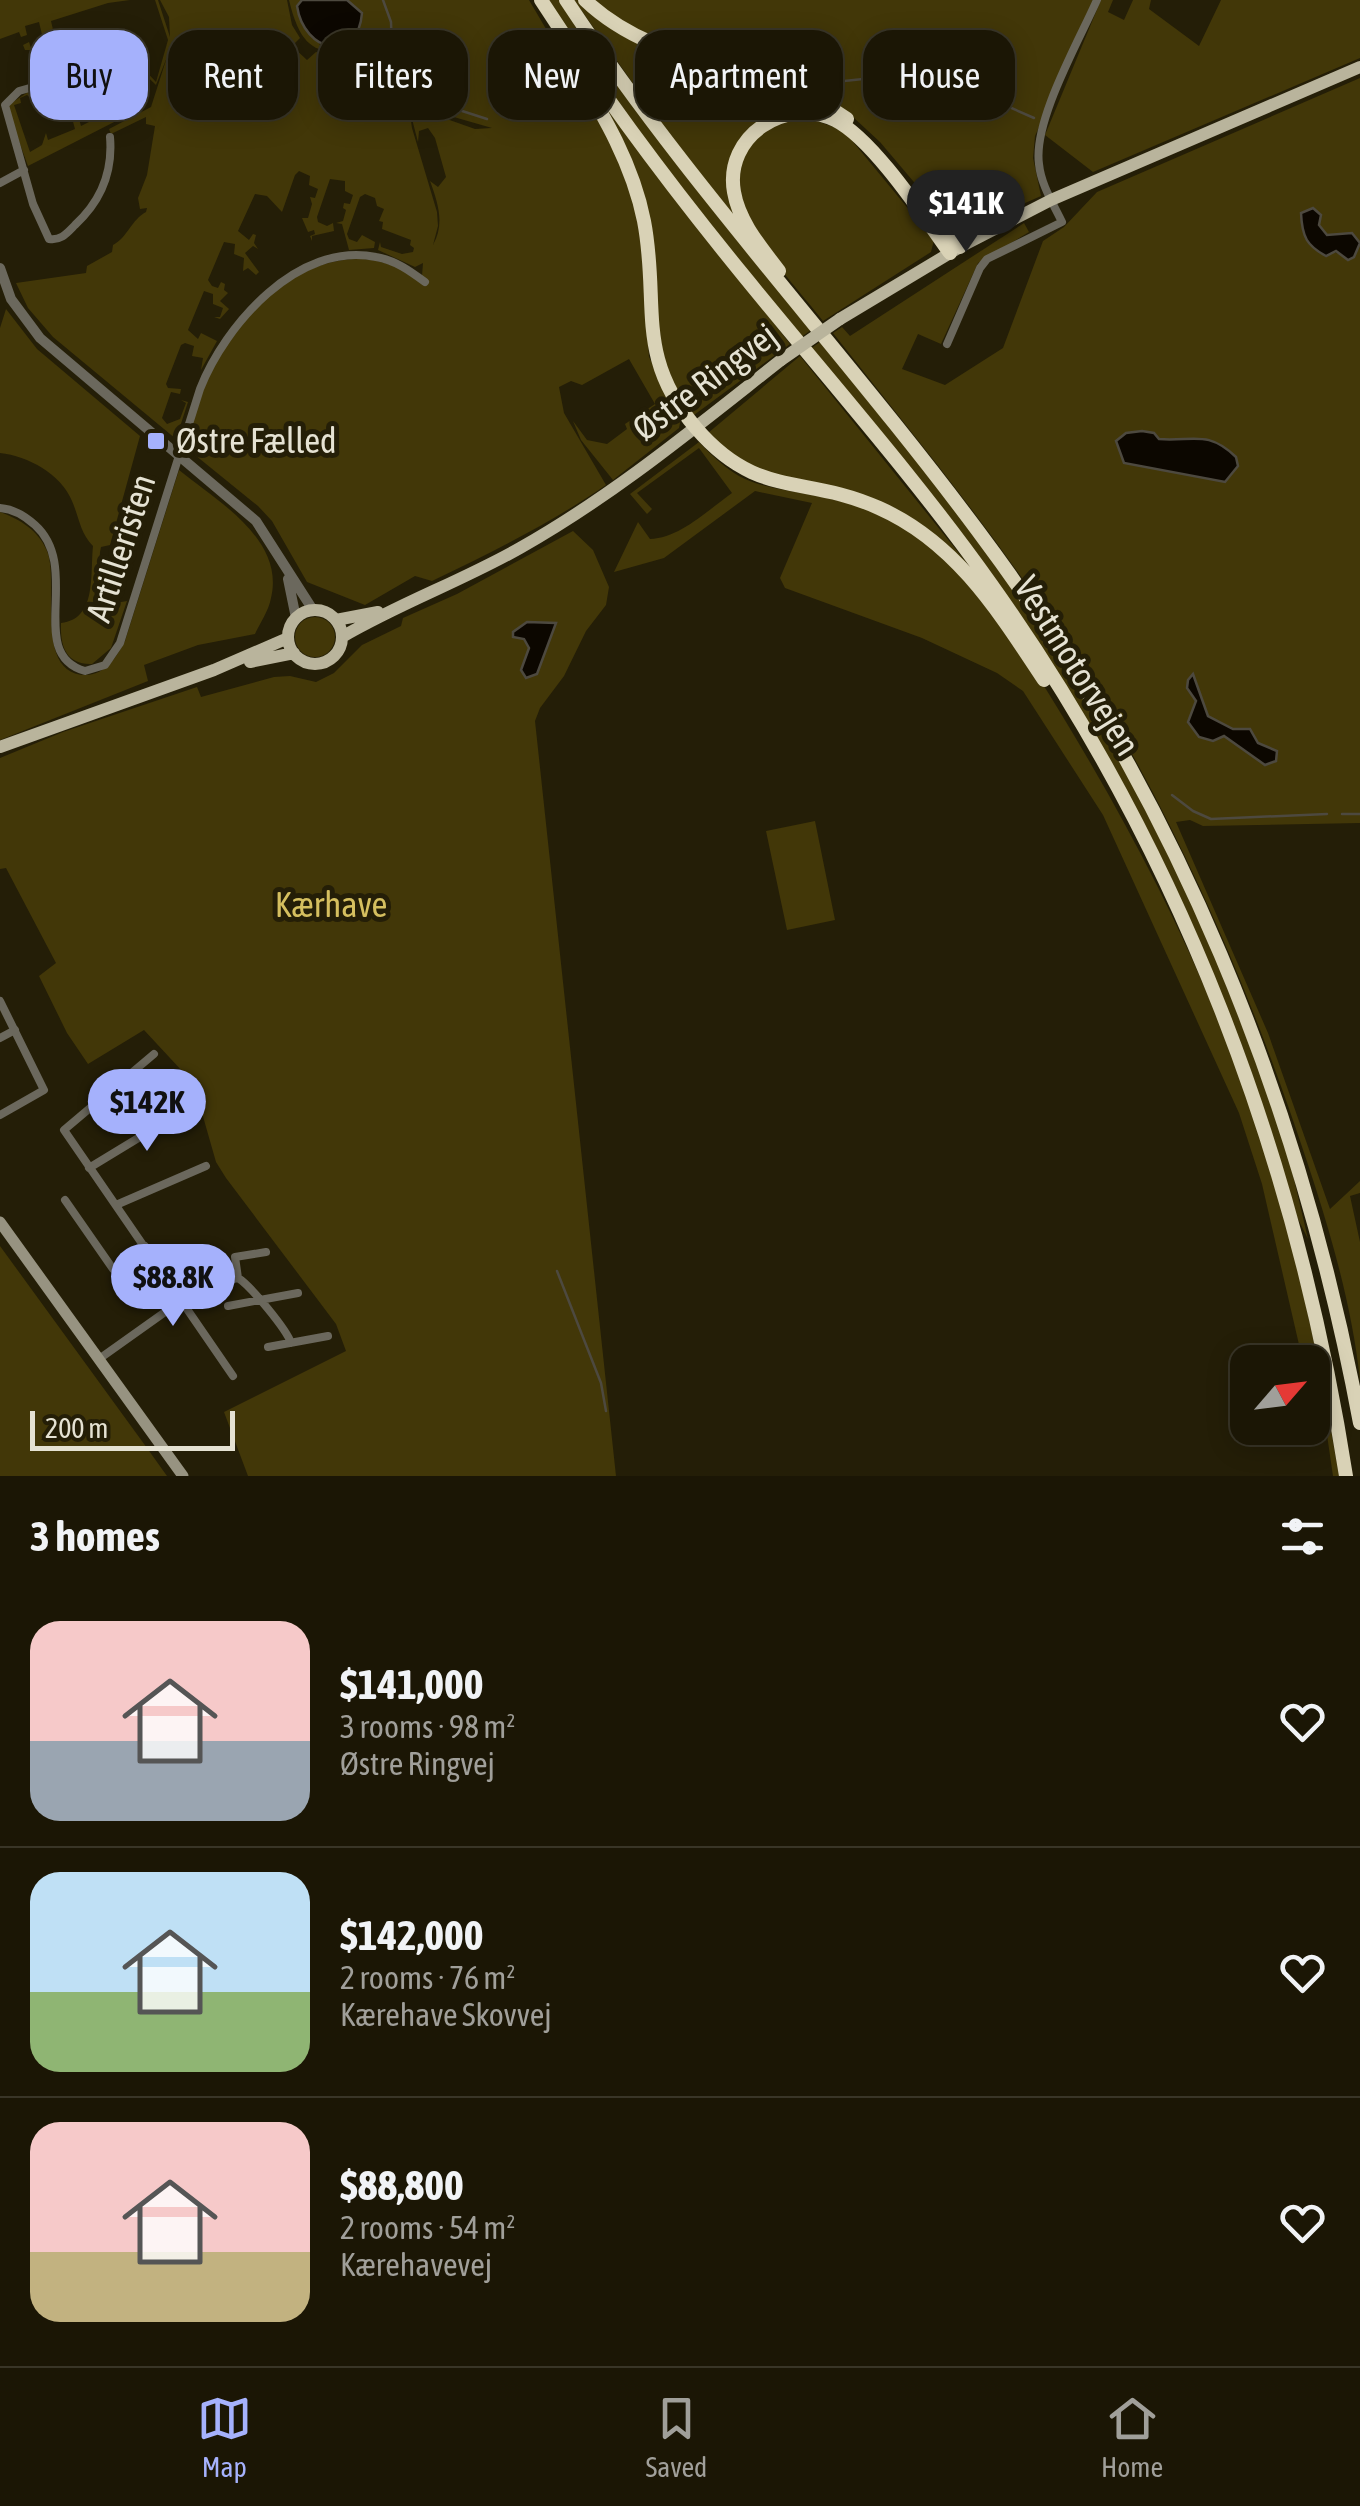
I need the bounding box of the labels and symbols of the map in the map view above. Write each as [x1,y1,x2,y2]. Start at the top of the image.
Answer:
pin: $141K [896,170,1036,255]
street label: Østre Ringvej [625,314,784,448]
place label: Østre Fælled [176,420,337,460]
marker: Østre Fælled [145,430,167,452]
street label: Artilleristen [77,469,163,626]
street label: Vestmotorvejen [1007,569,1149,762]
park label: Kærhave [275,884,387,924]
pin: $142K [77,1069,217,1154]
pin: $88.8K [92,1244,254,1329]
north arrow [1230,1345,1330,1445]
scale bar [30,1406,235,1450]

